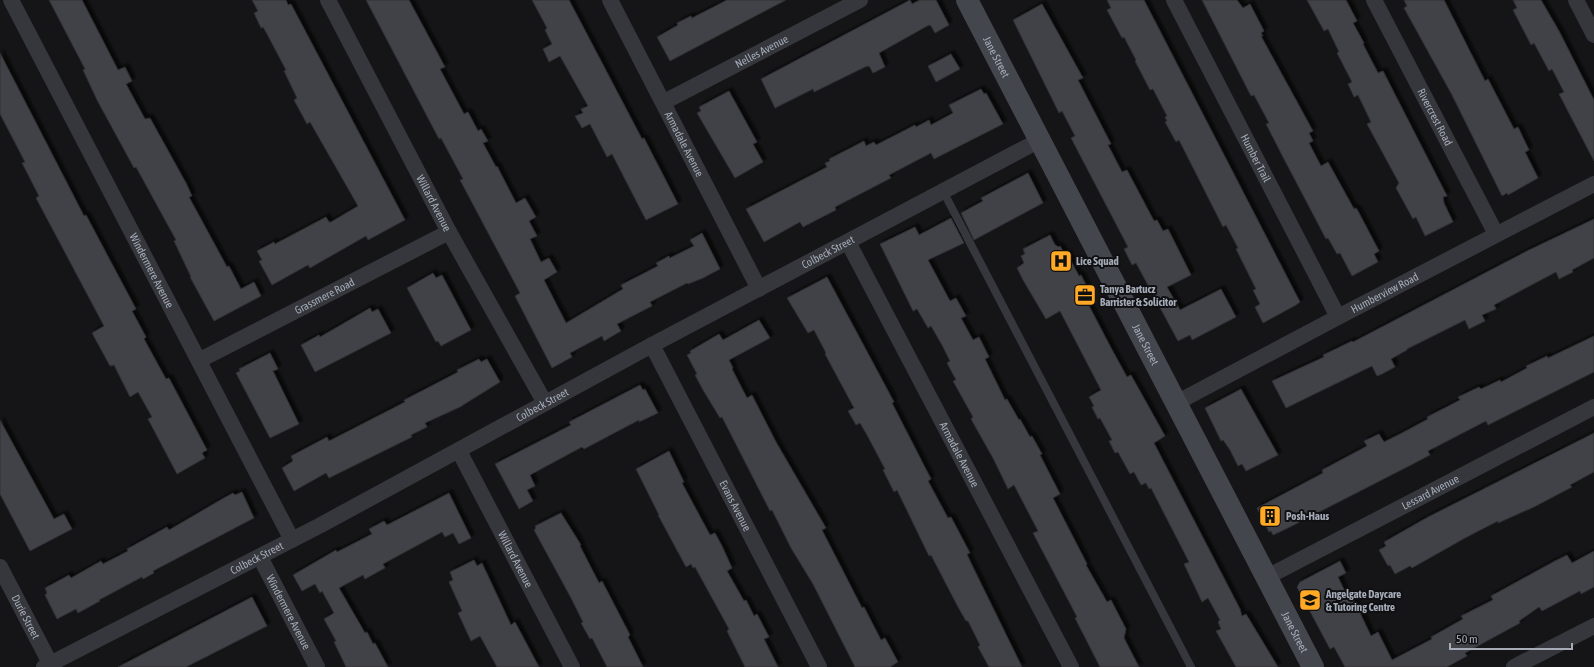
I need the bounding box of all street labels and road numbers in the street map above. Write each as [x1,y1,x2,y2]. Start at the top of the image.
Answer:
street label: Nelles Avenue [733,32,790,70]
street label: Jane Street [981,34,1012,79]
street label: Rivercrest Road [1415,87,1455,148]
street label: Armadale Avenue [662,109,706,179]
street label: Humber Trail [1238,132,1273,184]
street label: Willard Avenue [414,173,454,233]
street label: Windermere Avenue [127,231,176,310]
street label: Colbeck Street [800,233,856,271]
street label: Humberview Road [1349,270,1420,315]
street label: Grassmere Road [293,276,356,316]
street label: Jane Street [1130,322,1161,367]
street label: Colbeck Street [514,386,570,424]
street label: Armadale Avenue [938,420,982,489]
street label: Lessard Avenue [1400,472,1461,512]
street label: Evans Avenue [717,478,753,533]
street label: Willard Avenue [496,529,535,589]
street label: Colbeck Street [228,539,285,576]
street label: Windermere Avenue [264,573,313,651]
street label: Durie Street [9,593,42,641]
street label: Jane Street [1279,609,1310,655]

